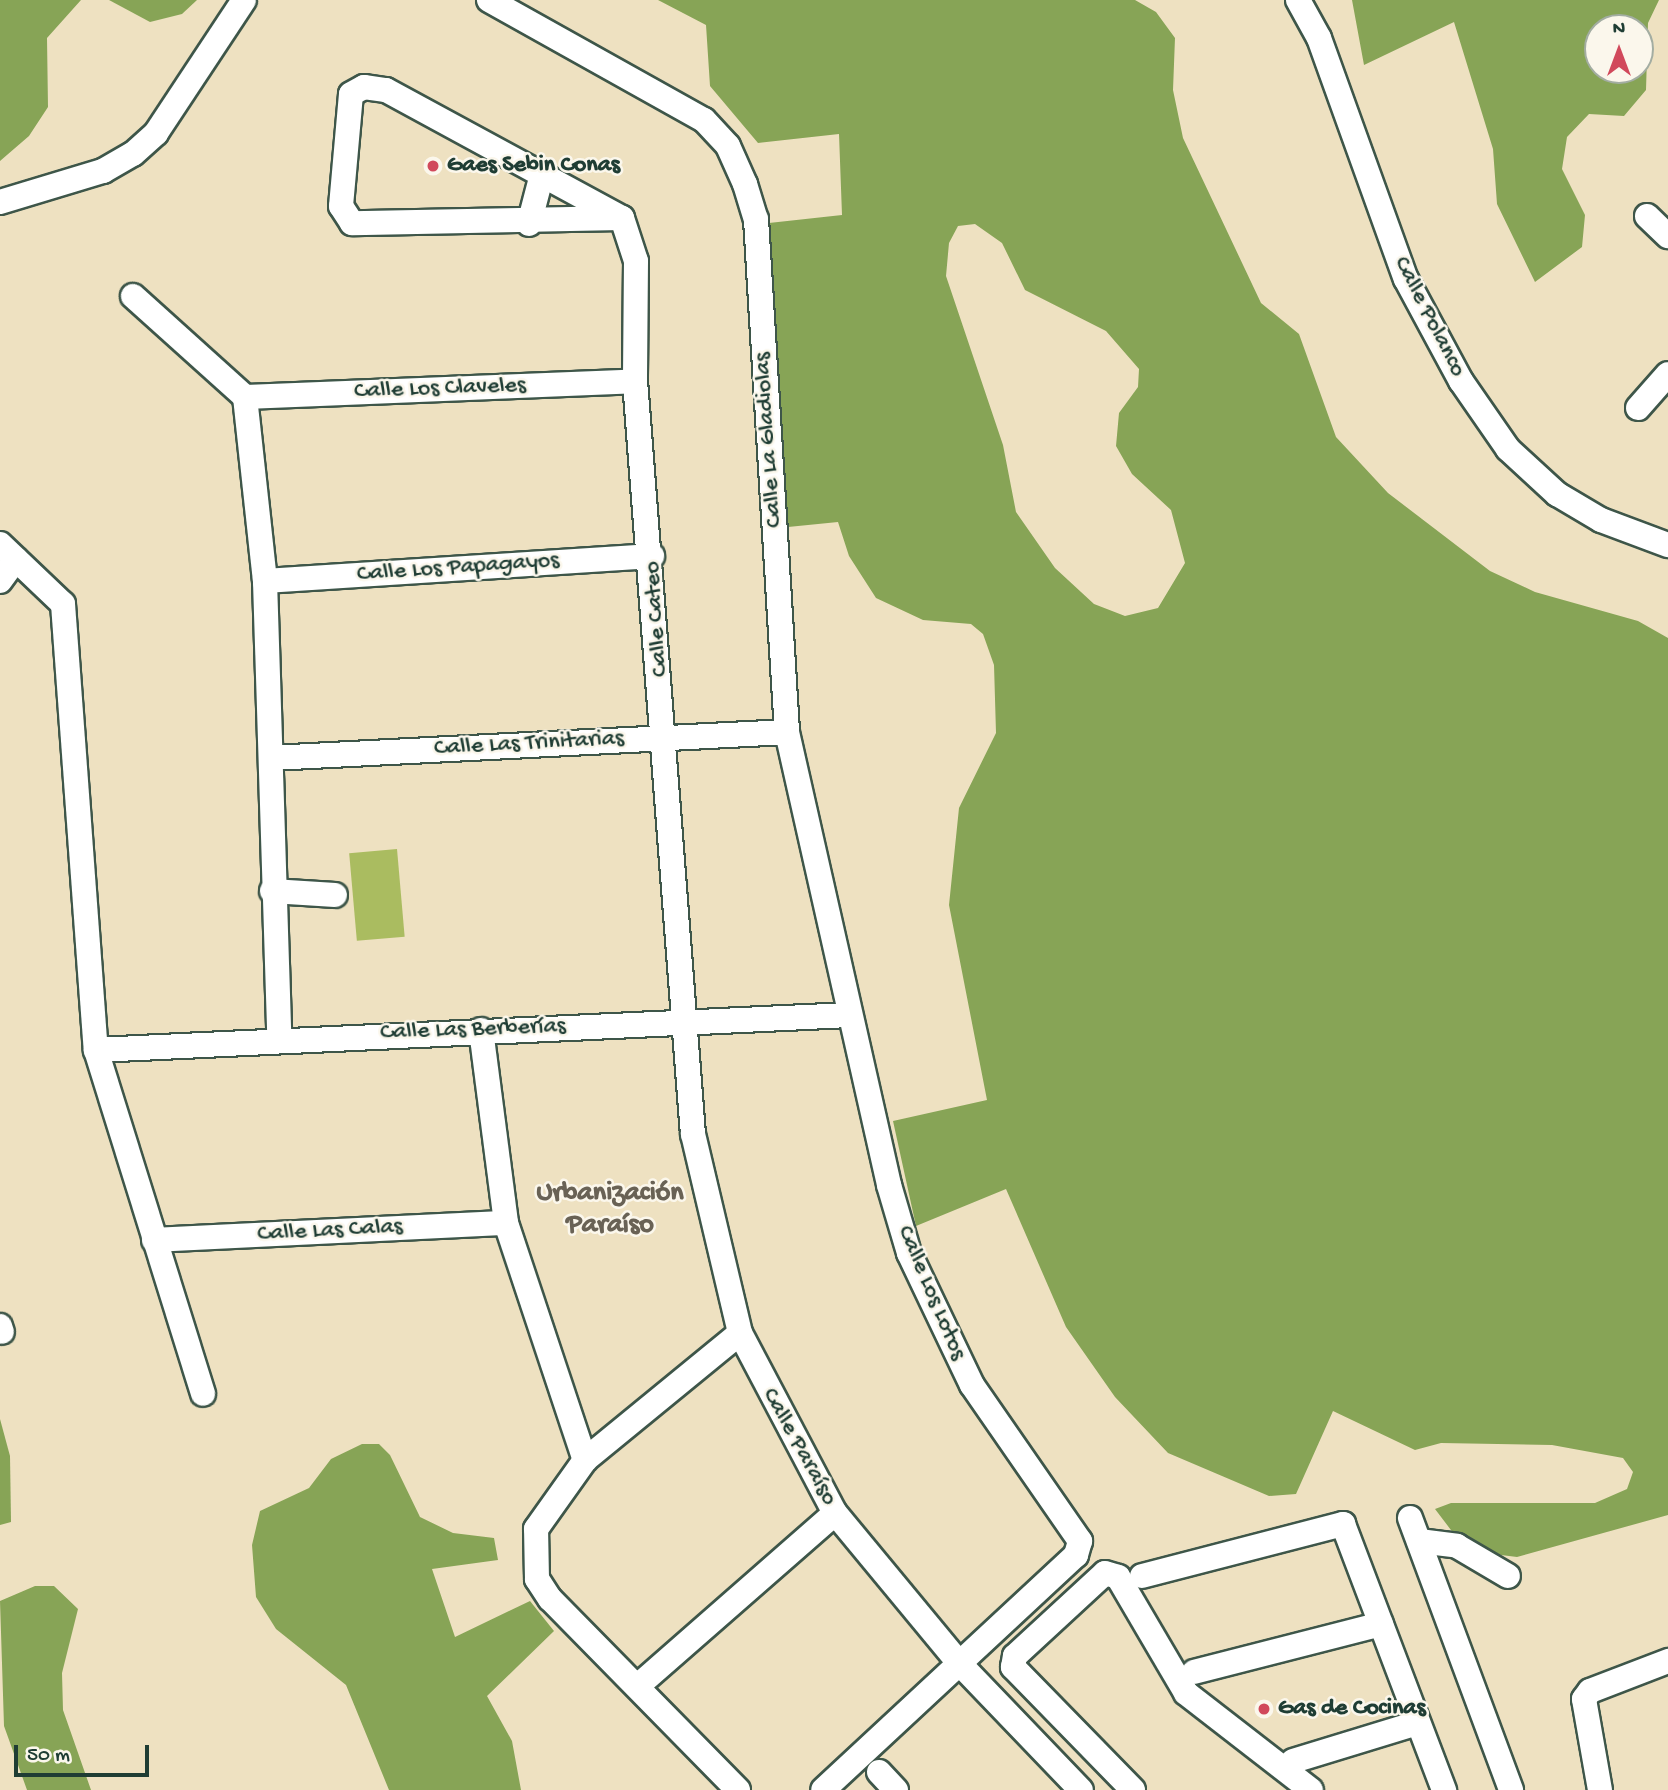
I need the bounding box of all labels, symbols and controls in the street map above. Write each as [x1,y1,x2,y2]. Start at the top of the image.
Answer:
north arrow [1584,14,1654,84]
text: N [1613,18,1625,41]
place label: Gaes Sebin Conas [447,152,620,180]
marker: Gaes Sebin Conas [425,158,441,174]
street label: Calle Polanco [1386,252,1472,382]
street label: Calle La Gladiolas [749,351,789,529]
street label: Calle Los Claveles [354,372,526,406]
street label: Calle Los Papagayos [356,547,560,589]
street label: Calle Cateo [639,560,675,678]
street label: Calle Las Trinitarias [433,725,625,763]
street label: Calle Las Berberías [380,1012,566,1048]
district label: Urbanización Paraíso [536,1177,684,1243]
street label: Calle Las Calas [257,1213,403,1249]
street label: Calle Los Lotos [890,1222,972,1364]
street label: Calle Paraíso [755,1383,843,1511]
place label: Gas de Cocinas [1278,1695,1426,1723]
marker: Gas de Cocinas [1256,1701,1272,1717]
scale bar [18,1730,152,1774]
text: 50 m [27,1744,70,1769]

